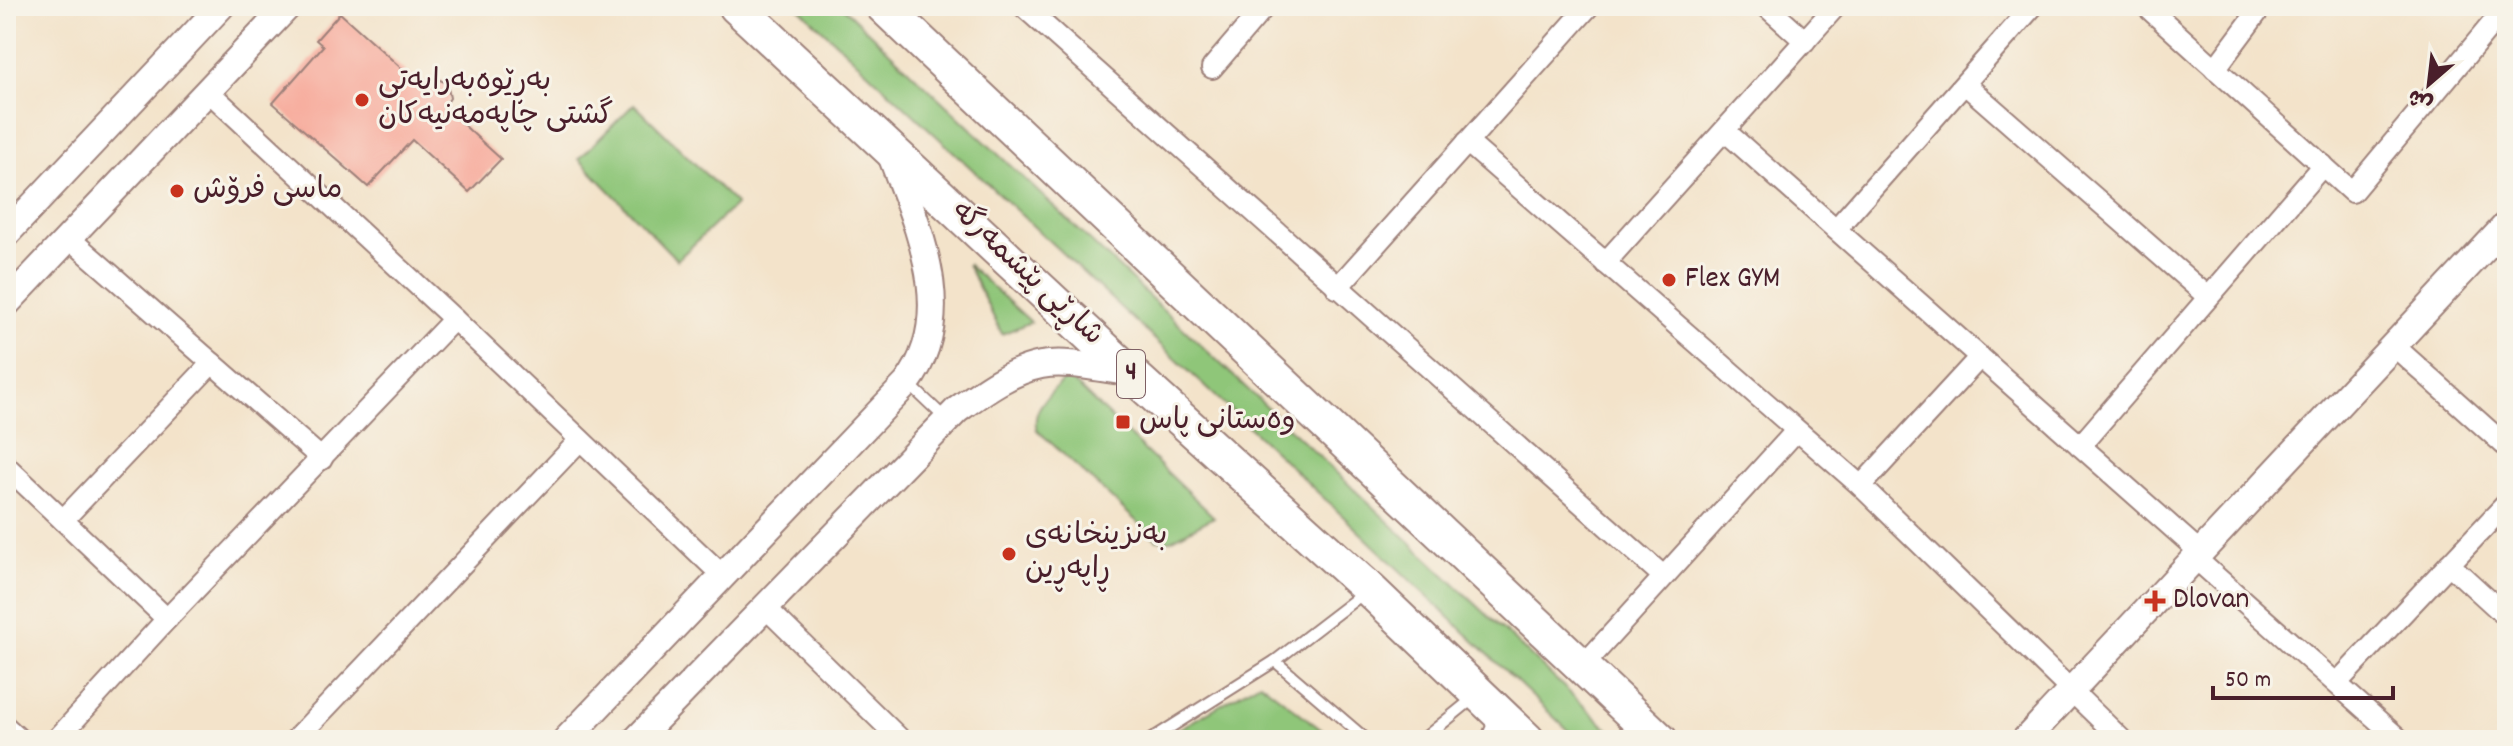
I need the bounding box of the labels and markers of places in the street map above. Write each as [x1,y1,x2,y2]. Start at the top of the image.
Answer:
place label: بەڕێوەبەرایەتی گشتی چاپەمەنیەکان [378,62,613,139]
marker: بەڕێوەبەرایەتی گشتی چاپەمەنیەکان [353,91,371,109]
place label: ماسی فرۆش [193,170,342,213]
marker: ماسی فرۆش [168,182,186,200]
place label: Flex GYM [1685,259,1780,302]
marker: Flex GYM [1660,271,1678,289]
place label: وەستانی پاس [1139,401,1296,444]
marker: وەستانی پاس [1114,413,1132,431]
place label: بەنزینخانەی ڕاپەڕین [1025,516,1167,593]
marker: بەنزینخانەی ڕاپەڕین [1000,545,1018,563]
place label: Dlovan [2173,580,2249,623]
marker: Dlovan [2144,590,2166,612]

